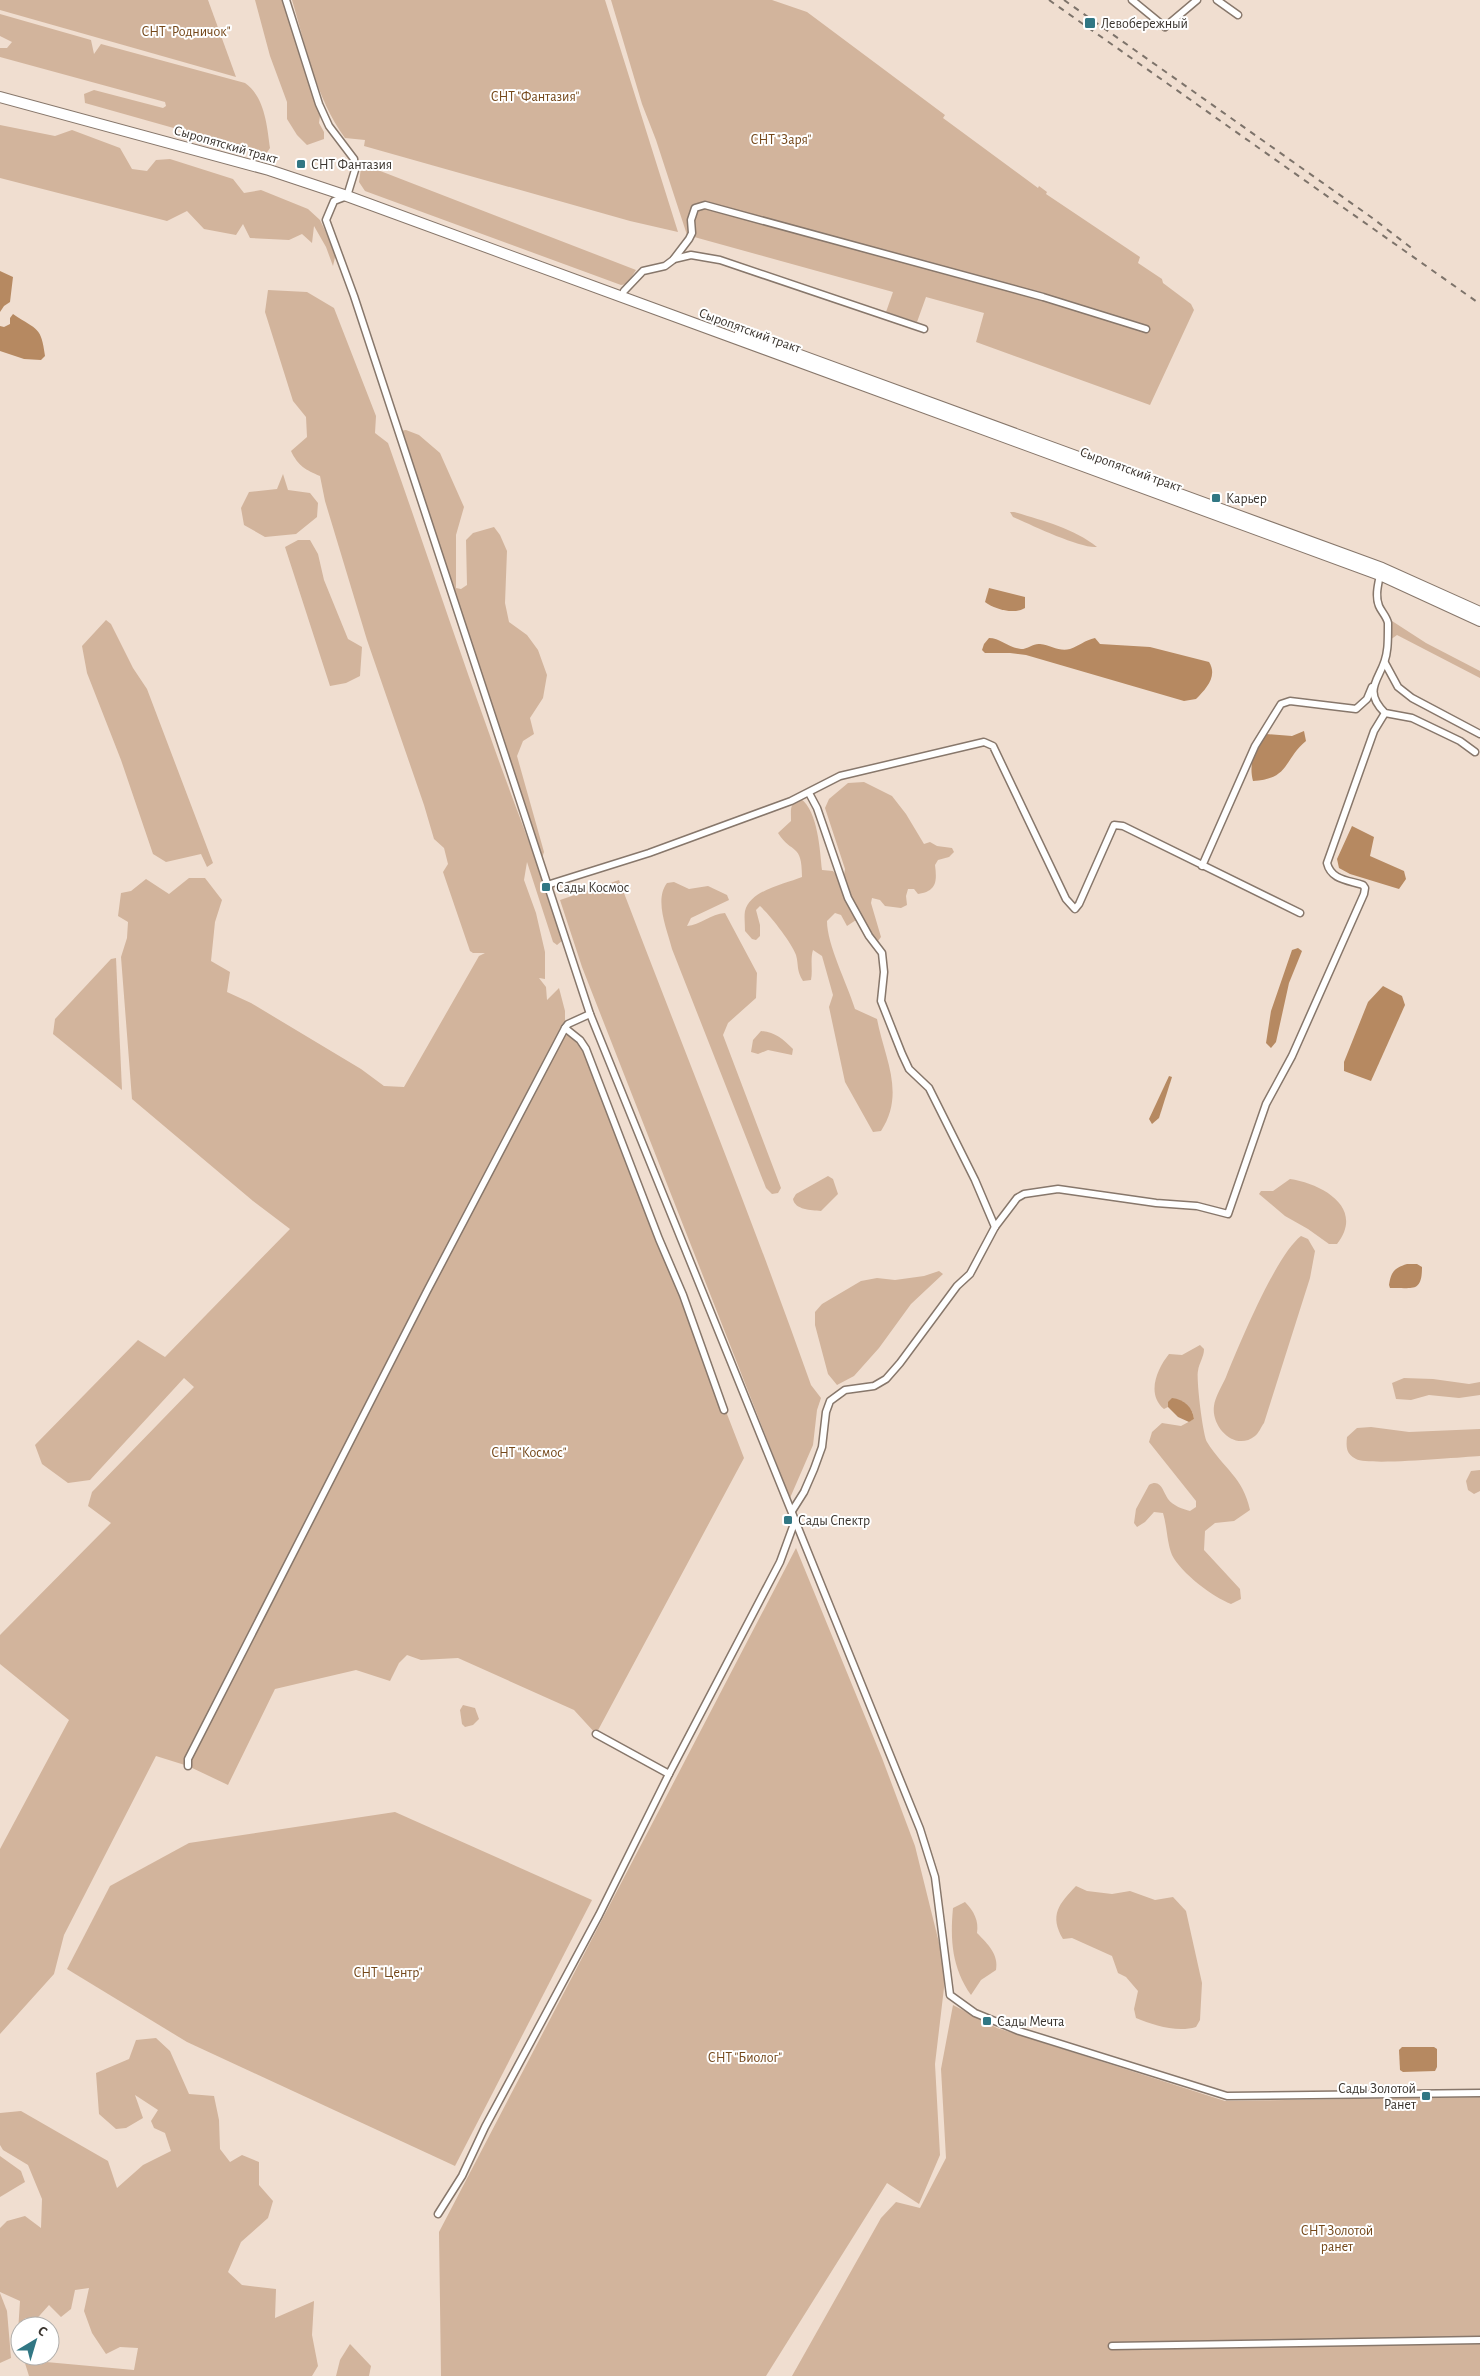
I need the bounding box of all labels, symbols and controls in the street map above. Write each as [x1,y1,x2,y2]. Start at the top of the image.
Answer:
marker: Левобережный [1083,16,1097,30]
place label: Левобережный [1101,17,1188,31]
park label: СНТ "Родничок" [141,25,231,39]
park label: СНТ "Фантазия" [491,90,579,104]
street label: Сыропятский тракт [172,123,280,167]
park label: СНТ "Заря" [751,133,811,147]
marker: СНТ Фантазия [295,158,307,170]
place label: СНТ Фантазия [311,158,392,172]
street label: Сыропятский тракт [697,306,803,356]
street label: Сыропятский тракт [1078,445,1184,495]
marker: Карьер [1210,492,1222,504]
place label: Карьер [1226,492,1267,506]
marker: Сады Космос [540,881,552,893]
place label: Сады Космос [556,881,630,895]
park label: СНТ "Космос" [491,1446,567,1460]
marker: Сады Спектр [782,1514,794,1526]
place label: Сады Спектр [798,1514,870,1528]
park label: СНТ "Центр" [353,1966,423,1980]
marker: Сады Мечта [981,2015,993,2027]
place label: Сады Мечта [997,2015,1065,2029]
park label: СНТ "Биолог" [708,2051,782,2065]
place label: Сады Золотой Ранет [1338,2082,1417,2112]
marker: Сады Золотой Ранет [1420,2090,1432,2102]
park label: СНТ Золотой ранет [1301,2224,1373,2254]
north arrow [10,2316,60,2366]
text: С [35,2324,50,2340]

